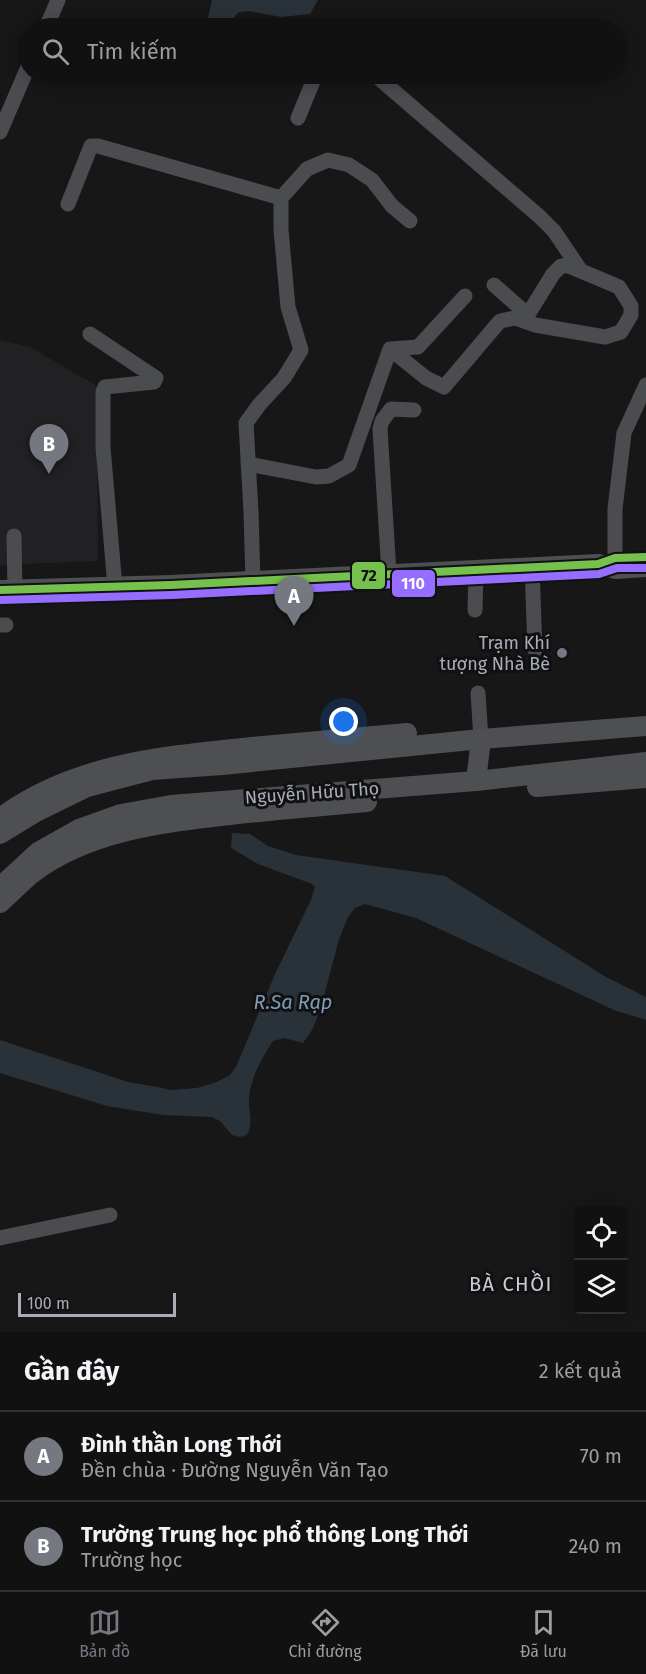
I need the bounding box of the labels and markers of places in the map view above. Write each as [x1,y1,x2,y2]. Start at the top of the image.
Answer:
pin: B [29,424,68,474]
pin: A [274,576,314,626]
place label: Trạm Khí tượng Nhà Bè [439,632,550,675]
marker: Trạm Khí tượng Nhà Bè [555,646,569,660]

